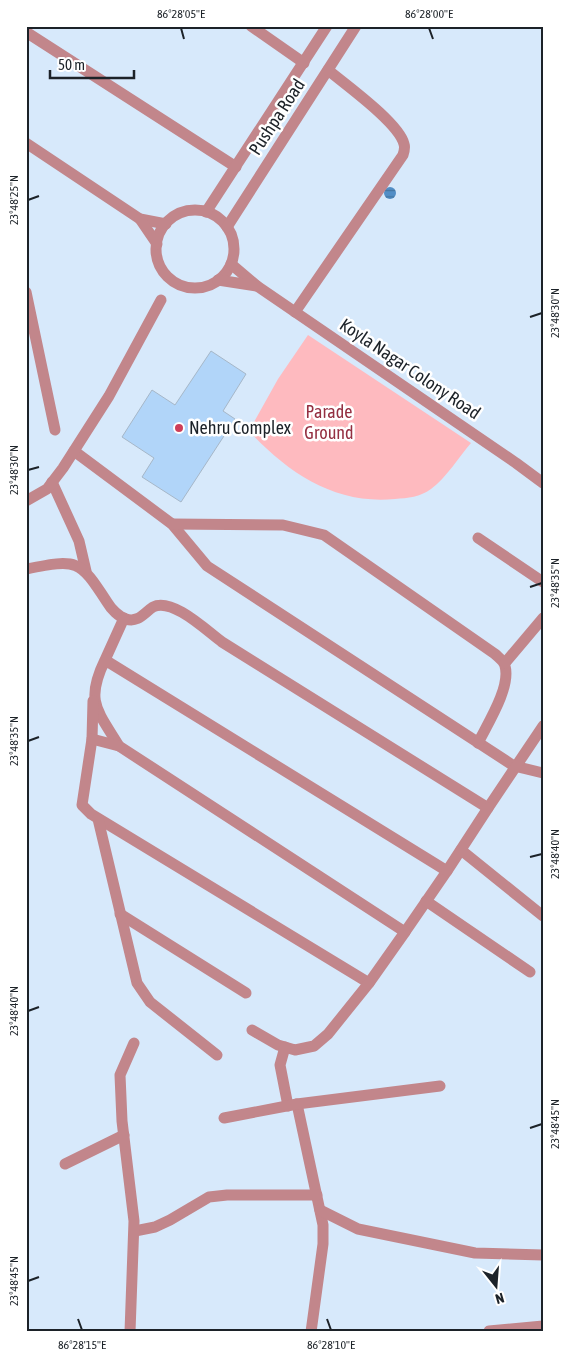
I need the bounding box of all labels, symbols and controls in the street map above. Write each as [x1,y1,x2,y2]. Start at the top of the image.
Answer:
text: 86°28'05"E [157,7,205,21]
text: 86°28'00"E [405,7,453,21]
scale bar [50,48,134,80]
text: 50 m [58,56,85,73]
street label: Pushpa Road [244,75,309,159]
text: 23°48'25"N [7,175,21,225]
text: 23°48'30"N [548,288,562,338]
street label: Koyla Nagar Colony Road [336,314,484,423]
park label: Parade Ground [304,401,354,443]
place label: Nehru Complex [189,417,291,438]
marker: Nehru Complex [173,422,185,434]
text: 23°48'30"N [7,445,21,495]
text: 23°48'35"N [548,558,562,608]
text: 23°48'35"N [7,716,21,766]
text: 23°48'40"N [548,829,562,879]
text: 23°48'40"N [7,986,21,1036]
text: 23°48'45"N [548,1099,562,1149]
text: 23°48'45"N [7,1256,21,1306]
north arrow [472,1260,522,1310]
text: N [494,1290,506,1307]
text: 86°28'15"E [58,1338,106,1352]
text: 86°28'10"E [307,1338,355,1352]

